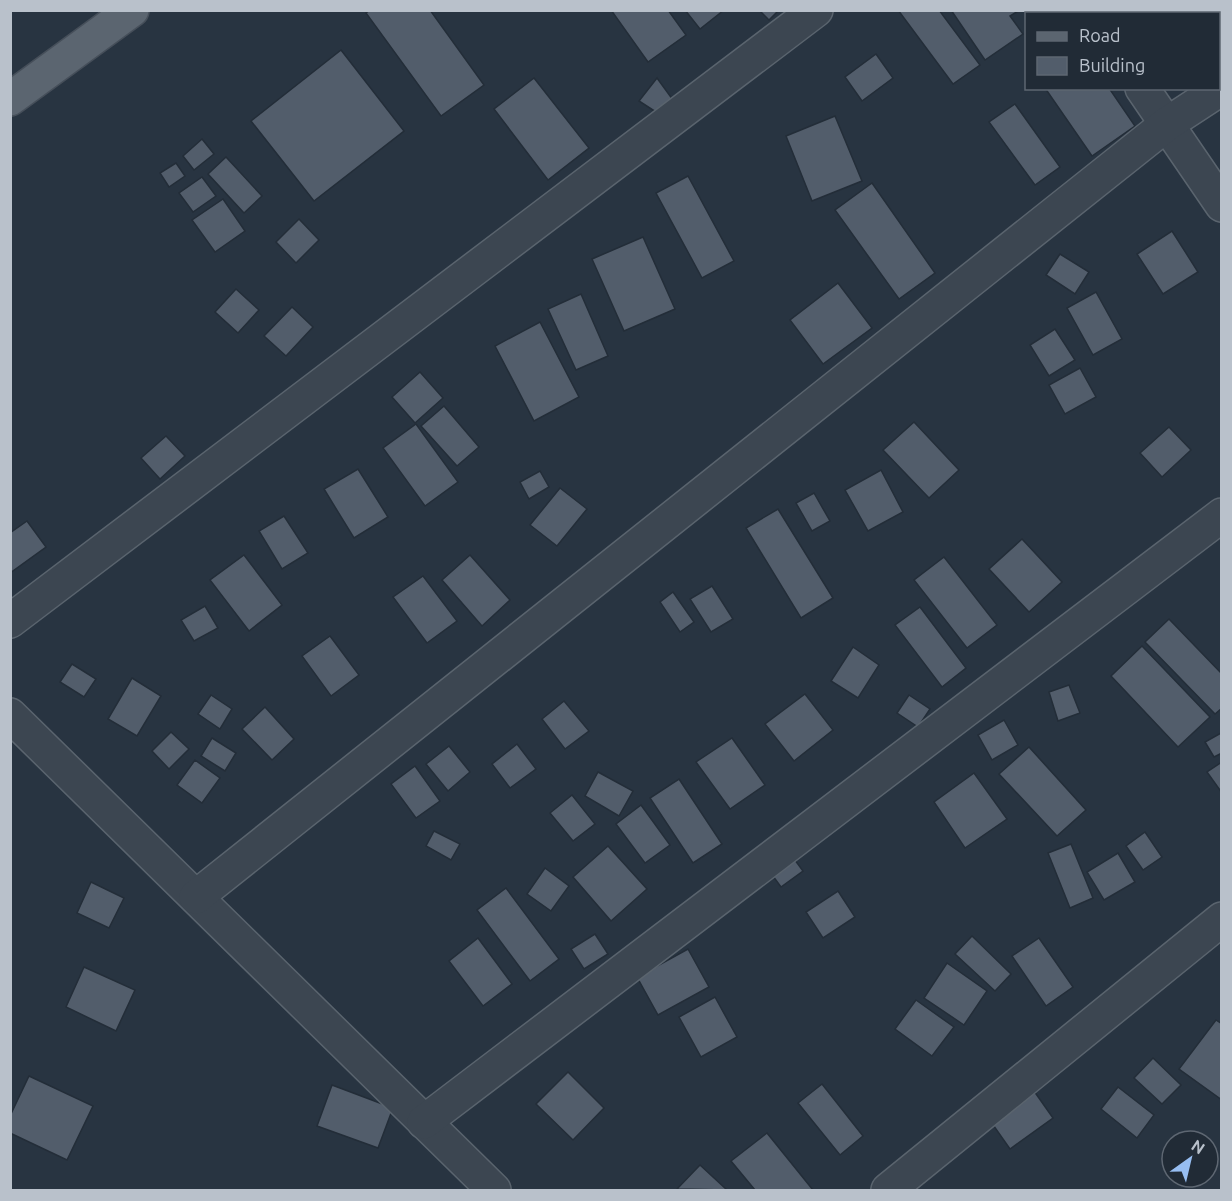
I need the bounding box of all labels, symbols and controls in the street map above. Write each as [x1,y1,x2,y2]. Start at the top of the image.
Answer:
legend [1025,12,1220,90]
text: Road [1079,25,1121,45]
text: Building [1079,55,1145,75]
north arrow [1160,1129,1220,1189]
text: N [1188,1136,1208,1157]

